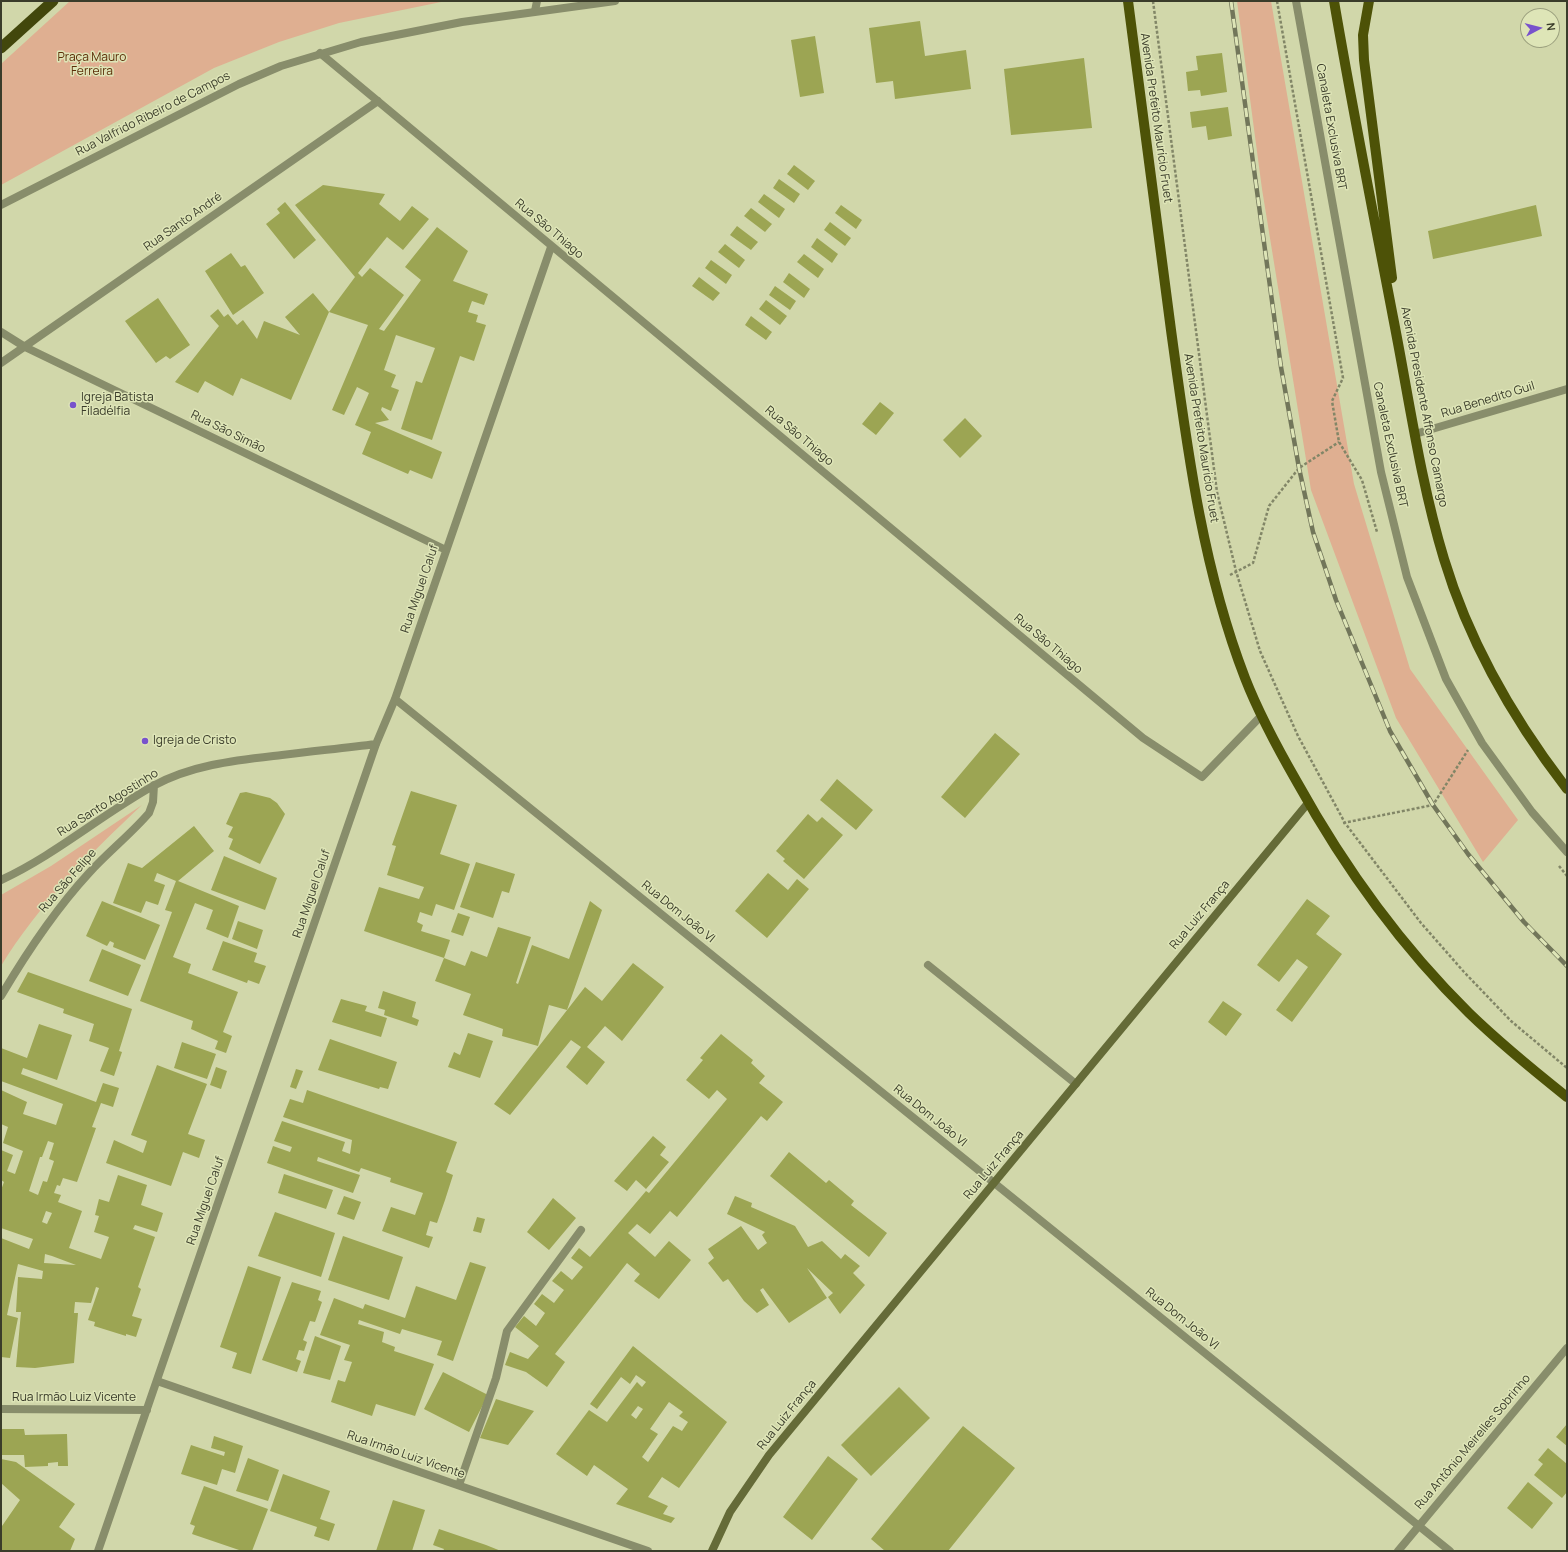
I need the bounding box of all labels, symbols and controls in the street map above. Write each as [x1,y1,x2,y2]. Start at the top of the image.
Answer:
north arrow [1520,8,1560,48]
text: N [1543,22,1559,31]
street label: Avenida Prefeito Maurício Fruet [1137,32,1175,204]
park label: Praça Mauro Ferreira [58,51,126,79]
street label: Canaleta Exclusiva BRT [1313,63,1349,191]
street label: Rua Valfrido Ribeiro de Campos [73,69,233,159]
street label: Rua Santo André [141,190,225,254]
street label: Rua São Thiago [512,196,586,262]
street label: Avenida Presidente Affonso Camargo [1397,306,1451,508]
street label: Avenida Prefeito Maurício Fruet [1180,352,1222,524]
street label: Rua Benedito Guil [1439,379,1537,421]
street label: Canaleta Exclusiva BRT [1370,381,1410,509]
place label: Igreja Batista Filadélfia [81,391,154,419]
marker: Igreja Batista Filadélfia [68,400,78,410]
street label: Rua São Thiago [762,403,836,469]
street label: Rua São Simão [188,408,268,456]
street label: Rua Miguel Caluf [398,543,442,635]
street label: Rua São Thiago [1011,611,1085,677]
place label: Igreja de Cristo [153,734,236,748]
marker: Igreja de Cristo [140,736,150,746]
street label: Rua Santo Agostinho [55,766,161,840]
street label: Rua São Felipe [36,846,100,916]
street label: Rua Miguel Caluf [290,848,334,940]
street label: Rua Dom João VI [638,878,718,946]
street label: Rua Luiz França [1167,878,1233,952]
street label: Rua Dom João VI [890,1082,970,1150]
street label: Rua Luiz França [961,1128,1027,1202]
street label: Rua Miguel Caluf [184,1155,228,1247]
street label: Rua Dom João VI [1142,1285,1222,1353]
street label: Rua Antônio Meirelles Sobrinho [1412,1371,1534,1513]
street label: Rua Luiz França [754,1377,820,1453]
street label: Rua Irmão Luiz Vicente [12,1391,136,1405]
street label: Rua Irmão Luiz Vicente [345,1428,467,1482]

